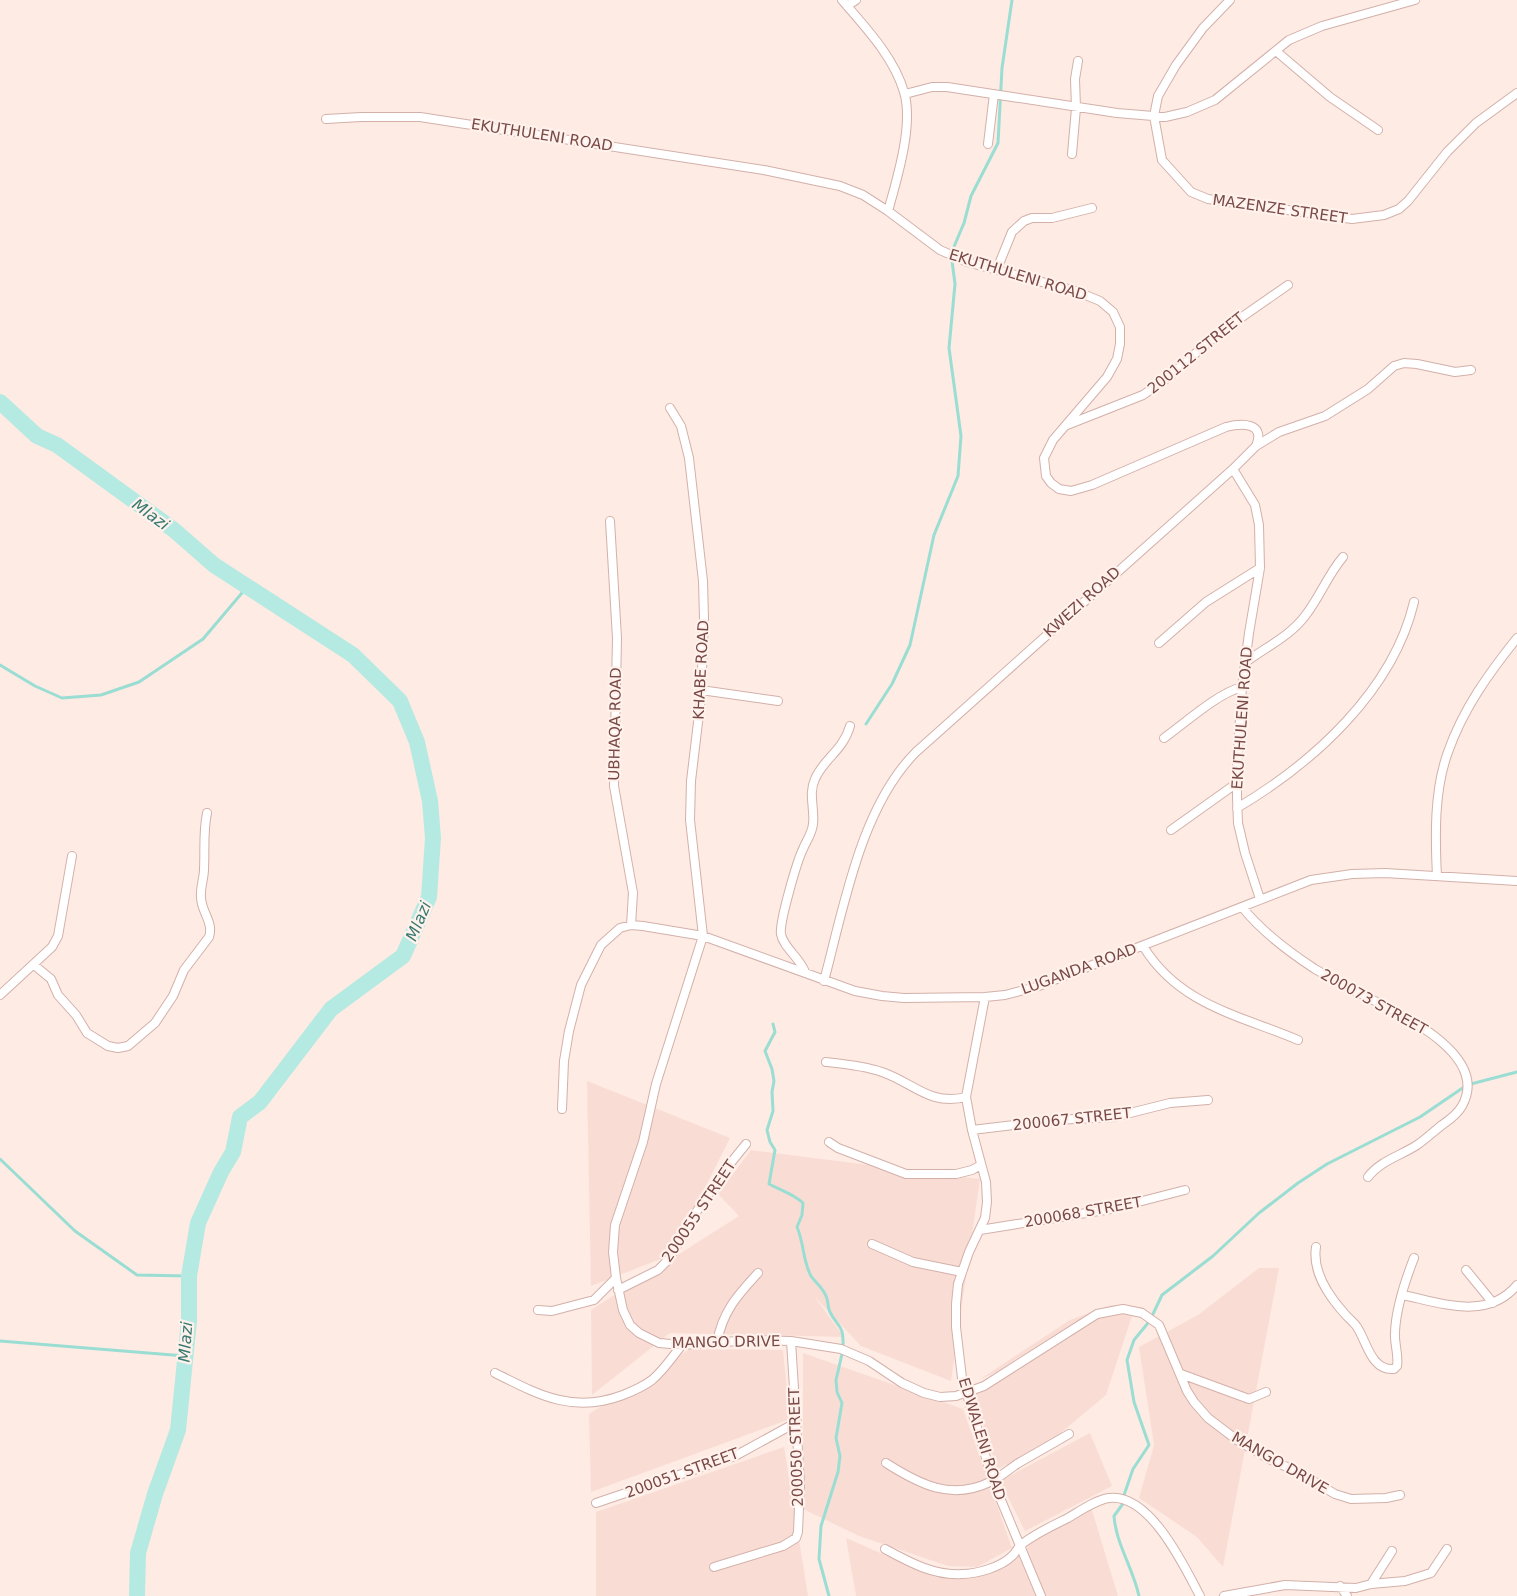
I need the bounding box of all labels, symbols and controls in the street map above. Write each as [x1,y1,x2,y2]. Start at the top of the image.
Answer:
street label: EKUTHULENI ROAD [470,115,614,155]
street label: MAZENZE STREET [1211,191,1349,227]
street label: EKUTHULENI ROAD [947,245,1089,305]
street label: 200112 STREET [1144,308,1249,398]
water label: Mlazi [129,495,173,534]
street label: KWEZI ROAD [1040,563,1124,641]
street label: KHABE ROAD [689,620,713,720]
street label: EKUTHULENI ROAD [1228,646,1256,790]
street label: UBHAQA ROAD [605,667,625,781]
water label: Mlazi [402,898,435,944]
street label: LUGANDA ROAD [1019,940,1139,998]
street label: 200073 STREET [1317,965,1431,1039]
street label: 200067 STREET [1012,1104,1133,1134]
street label: 200055 STREET [658,1156,740,1265]
street label: 200068 STREET [1023,1193,1144,1231]
water label: Mlazi [175,1320,196,1363]
street label: MANGO DRIVE [671,1332,781,1352]
street label: EDWALENI ROAD [955,1375,1009,1503]
street label: 200050 STREET [785,1386,807,1507]
street label: MANGO DRIVE [1228,1428,1332,1498]
street label: 200051 STREET [623,1444,742,1502]

